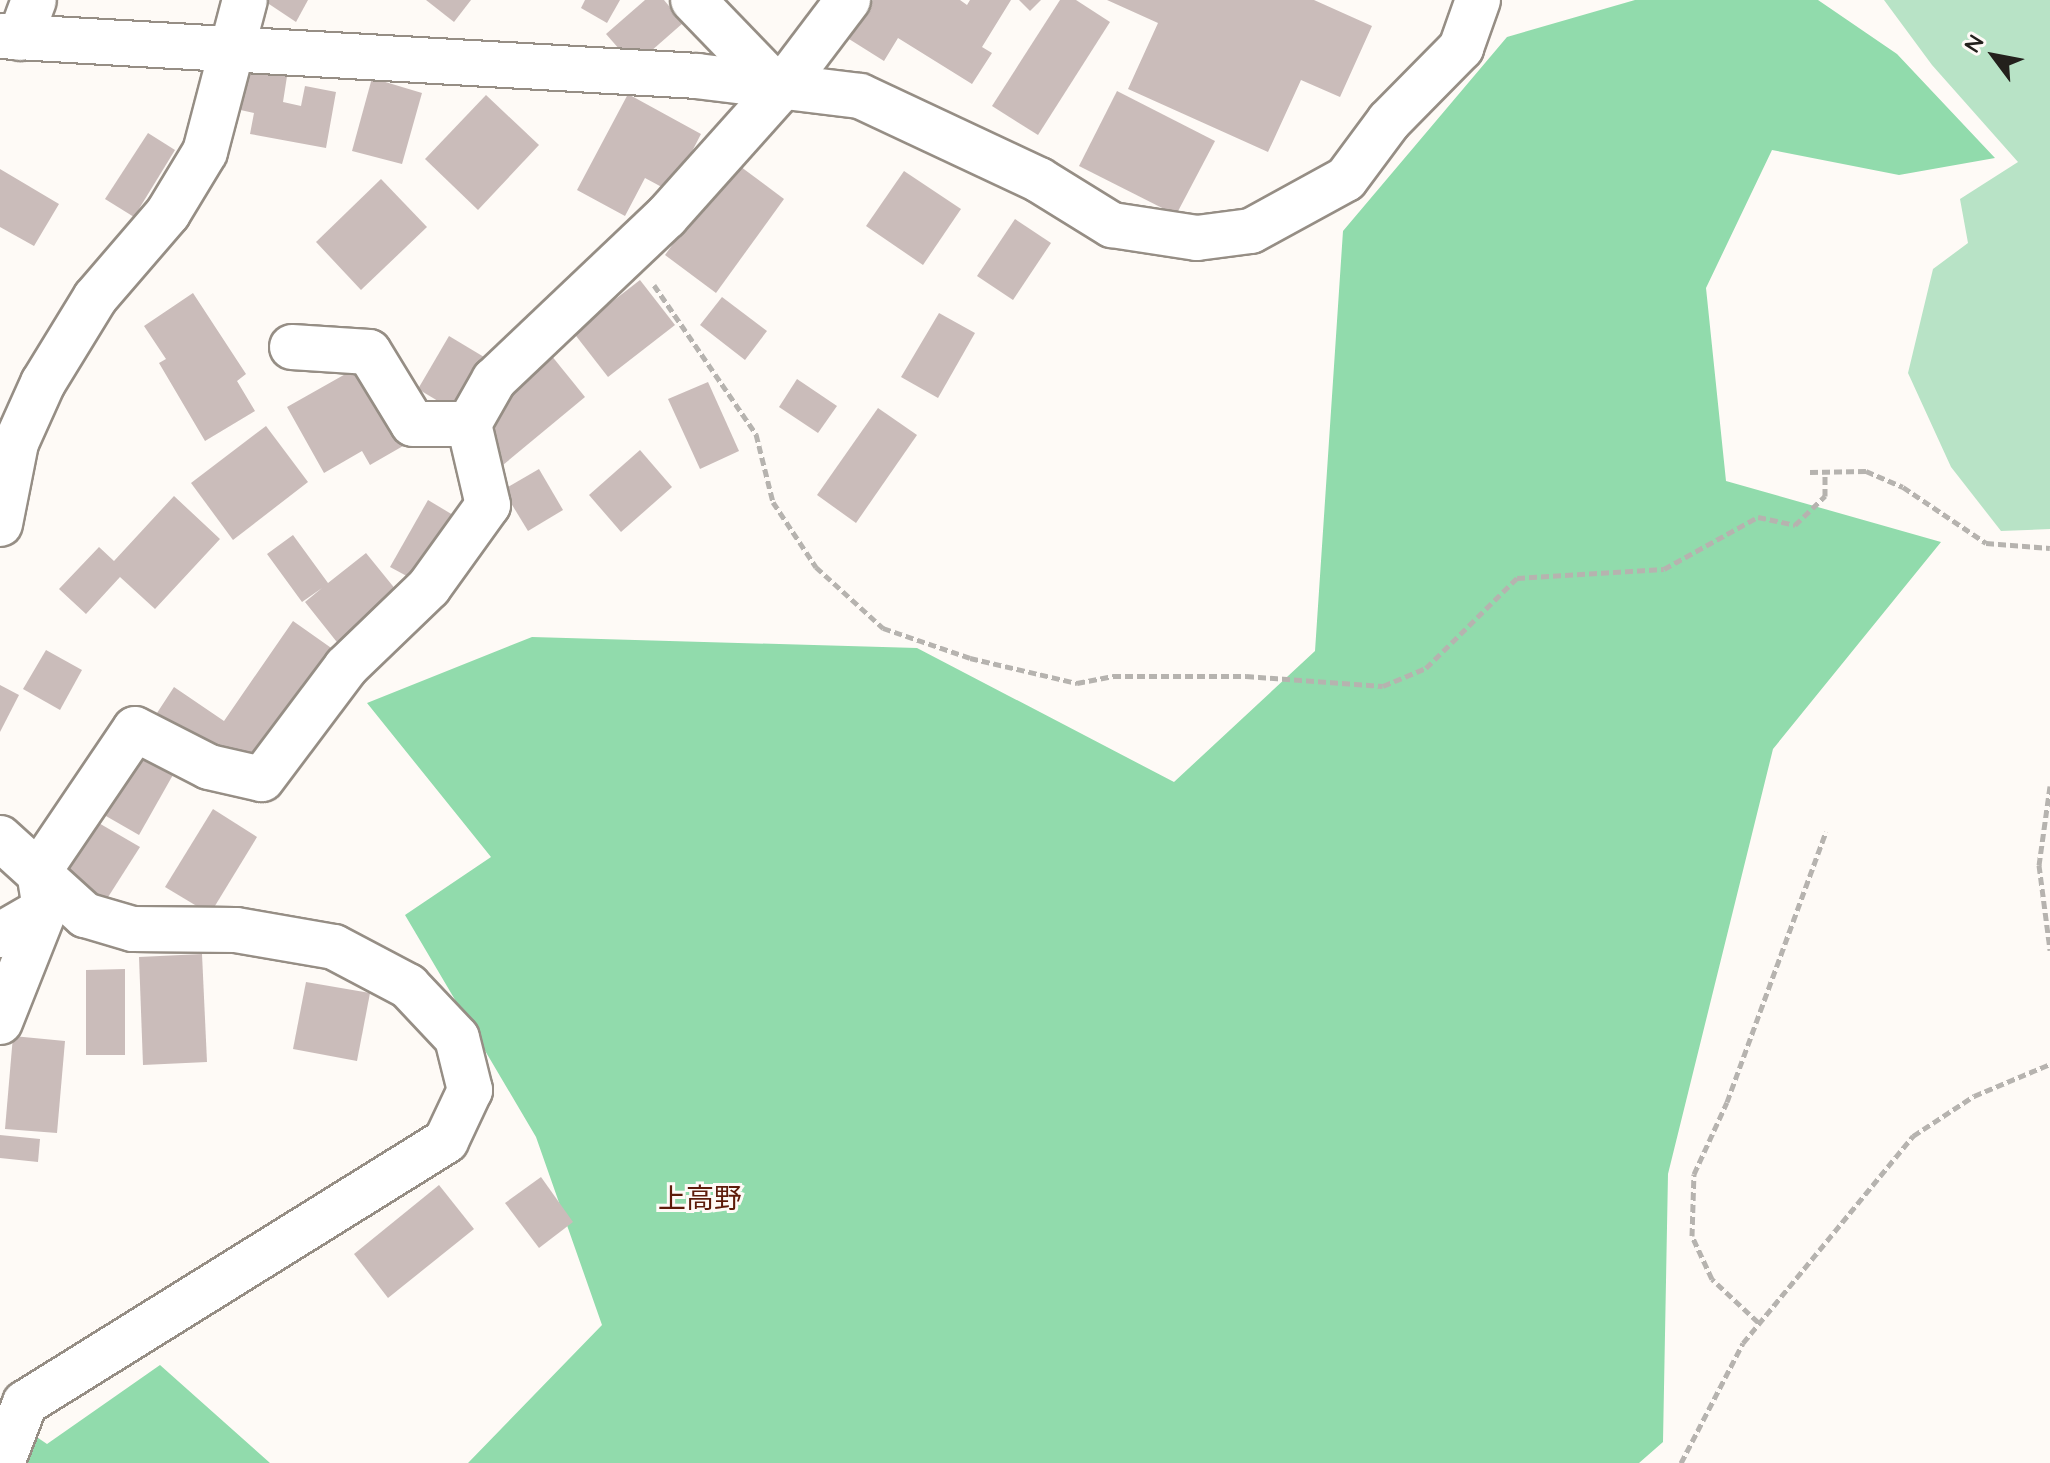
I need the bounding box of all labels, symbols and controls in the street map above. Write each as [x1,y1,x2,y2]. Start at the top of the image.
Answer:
north arrow [1954,16,2034,96]
text: N [1957,29,1990,58]
district label: 上高野 [658,1181,742,1215]

